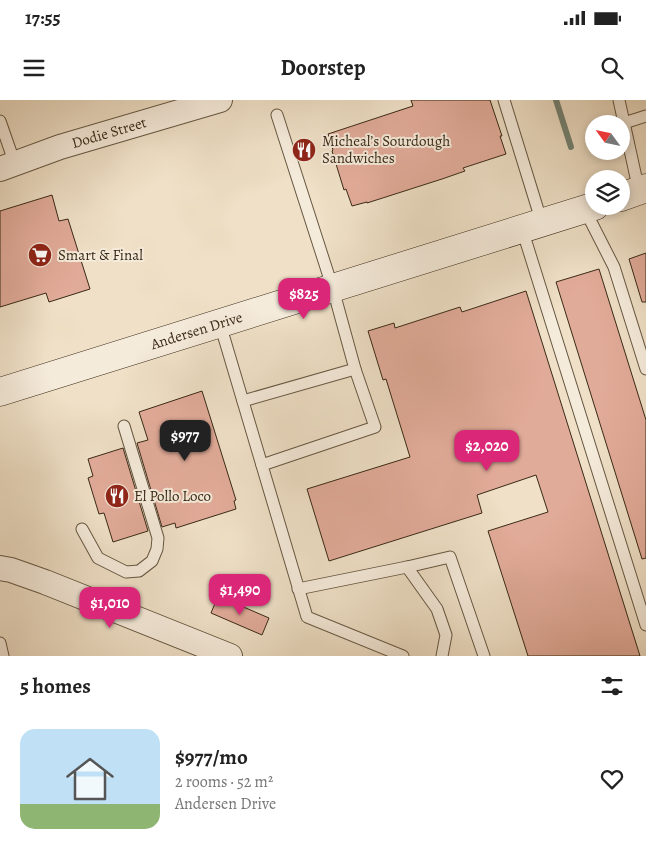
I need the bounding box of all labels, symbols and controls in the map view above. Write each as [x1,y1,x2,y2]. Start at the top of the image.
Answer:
text: 17:55 [25,5,61,31]
text: Doorstep [280,53,366,83]
icon: menu [20,54,48,82]
icon: search [598,54,626,82]
street label: Dodie Street [69,112,149,153]
north arrow [585,115,630,160]
map controls [585,115,630,215]
place label: Micheal’s Sourdough Sandwiches [322,131,450,168]
restaurant icon: Micheal’s Sourdough Sandwiches [291,137,317,163]
button: layers [585,170,630,215]
supermarket icon: Smart & Final [27,242,53,268]
place label: Smart & Final [58,245,143,265]
pin: $825 [274,278,334,320]
text: $825 [289,283,319,305]
street label: Andersen Drive [147,307,245,355]
pin: $977 [155,420,215,462]
text: $977 [171,425,199,447]
pin: $2,020 [446,430,528,472]
text: $2,020 [465,435,509,457]
restaurant icon: El Pollo Loco [104,483,130,509]
place label: El Pollo Loco [134,486,211,506]
pin: $1,490 [199,574,281,616]
text: $1,490 [220,579,260,601]
pin: $1,010 [69,586,151,629]
text: $1,010 [90,592,130,614]
text: 5 homes [20,672,91,700]
icon: filters [598,672,626,700]
text: $977/mo [175,743,248,771]
icon: home [60,749,120,809]
icon: heart [598,765,626,793]
text: 2 rooms · 52 m² [175,771,273,793]
text: Andersen Drive [175,793,276,815]

